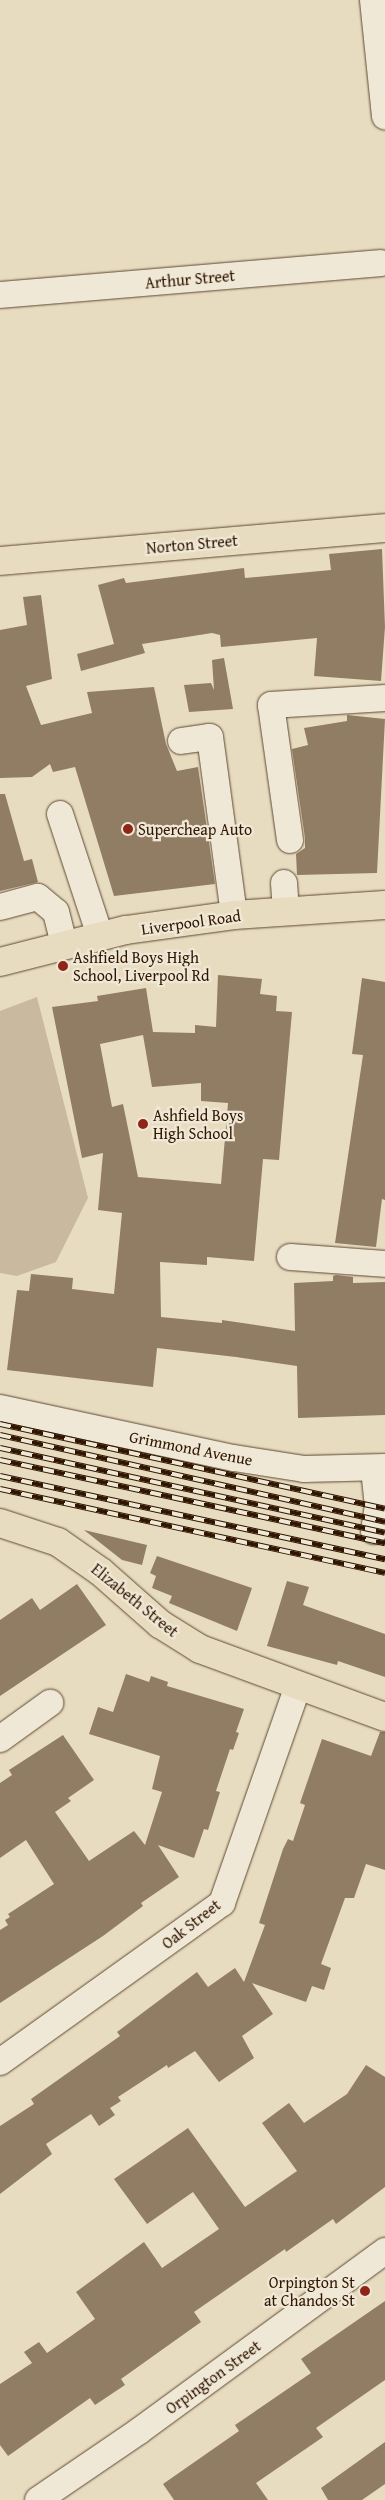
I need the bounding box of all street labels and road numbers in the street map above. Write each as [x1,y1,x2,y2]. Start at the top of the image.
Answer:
street label: Arthur Street [144,266,236,292]
street label: Norton Street [145,530,239,558]
street label: Liverpool Road [140,906,242,938]
street label: Grimmond Avenue [128,1427,254,1469]
street label: Elizabeth Street [88,1559,182,1641]
street label: Oak Street [158,1895,224,1953]
street label: Orpington Street [162,2336,264,2418]

